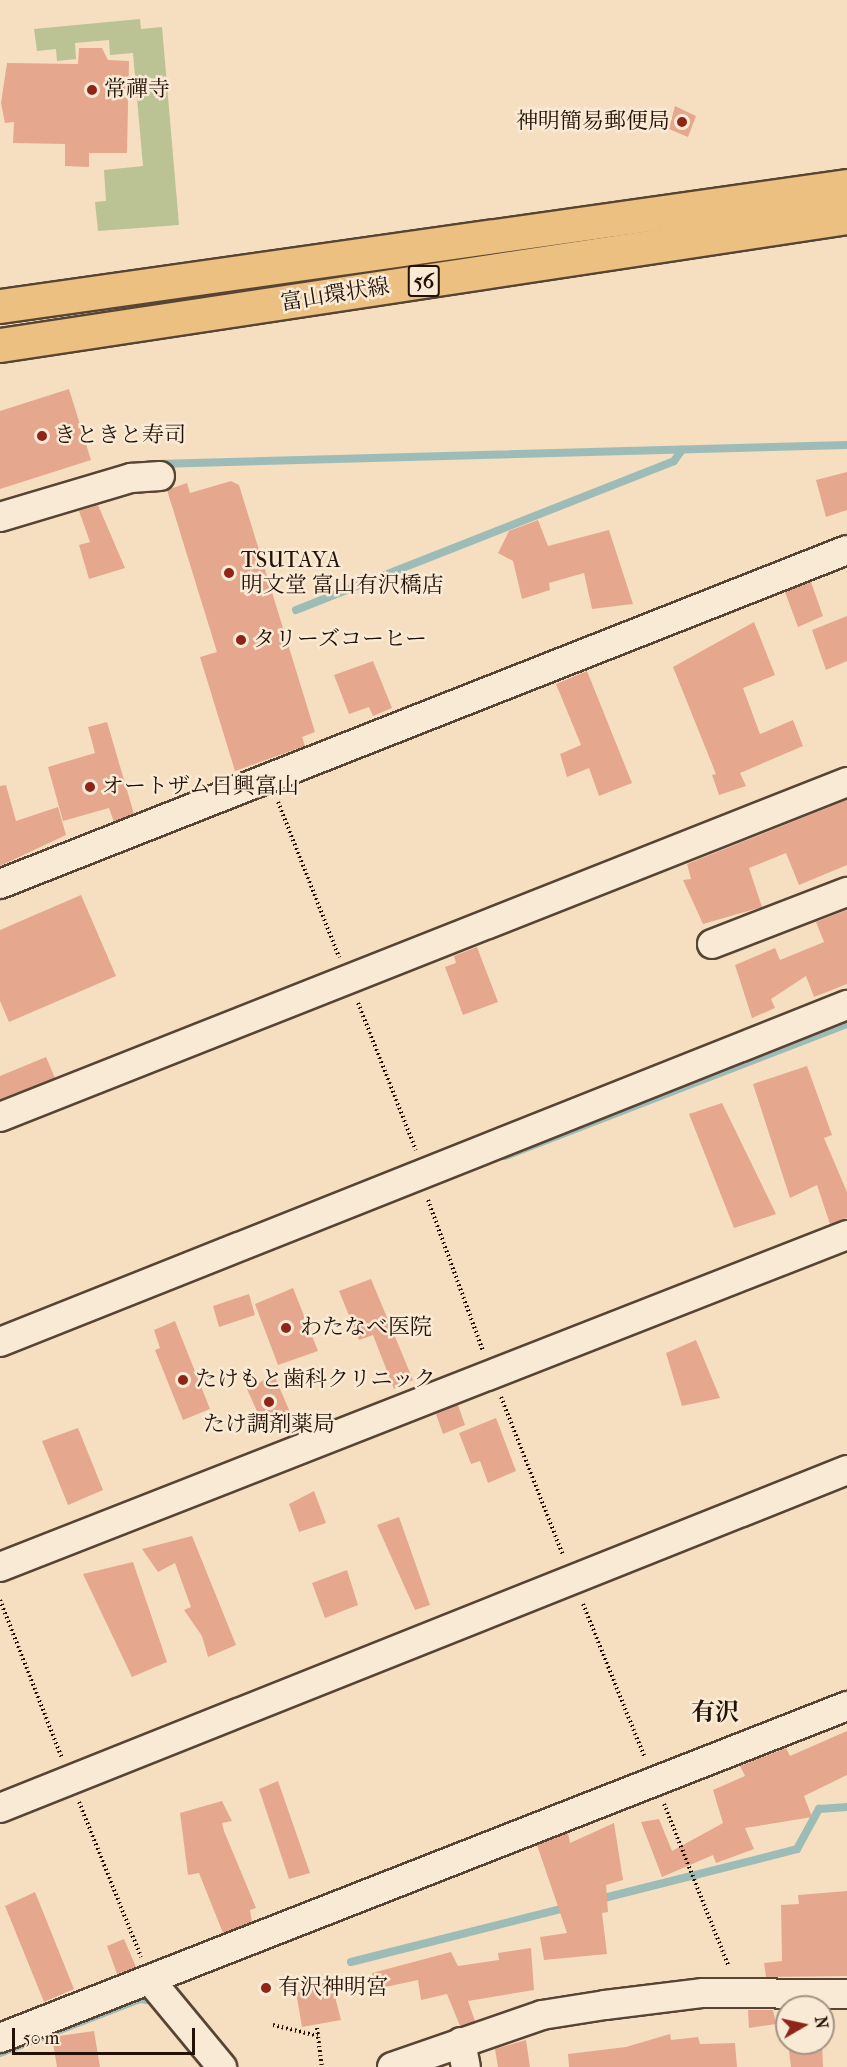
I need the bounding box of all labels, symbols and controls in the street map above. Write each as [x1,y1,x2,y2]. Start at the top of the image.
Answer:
place label: 常禪寺 [104,77,170,103]
marker: 常禪寺 [85,83,99,97]
place label: 神明簡易郵便局 [516,109,670,135]
marker: 神明簡易郵便局 [675,115,689,129]
road number: 56 [408,263,440,299]
street label: 富山環状線 [279,273,391,317]
place label: きときと寿司 [54,423,186,449]
marker: きときと寿司 [35,429,49,443]
place label: TSUTAYA 明文堂 富山有沢橋店 [241,547,444,598]
marker: TSUTAYA 明文堂 富山有沢橋店 [222,566,236,580]
place label: タリーズコーヒー [253,627,428,653]
marker: タリーズコーヒー [234,633,248,647]
place label: オートザム日興富山 [102,774,300,800]
marker: オートザム日興富山 [83,780,97,794]
place label: わたなべ医院 [300,1315,432,1341]
marker: わたなべ医院 [277,1319,295,1337]
place label: たけもと歯科クリニック [195,1367,437,1393]
marker: たけもと歯科クリニック [176,1373,190,1387]
marker: たけ調剤薬局 [262,1395,276,1409]
place label: たけ調剤薬局 [203,1412,335,1438]
district label: 有沢 [691,1699,739,1727]
place label: 有沢神明宮 [278,1975,388,2001]
marker: 有沢神明宮 [259,1981,273,1995]
north arrow [775,1995,835,2055]
text: N [811,2015,832,2030]
scale bar [15,2016,198,2054]
text: 50 m [23,2028,59,2049]

